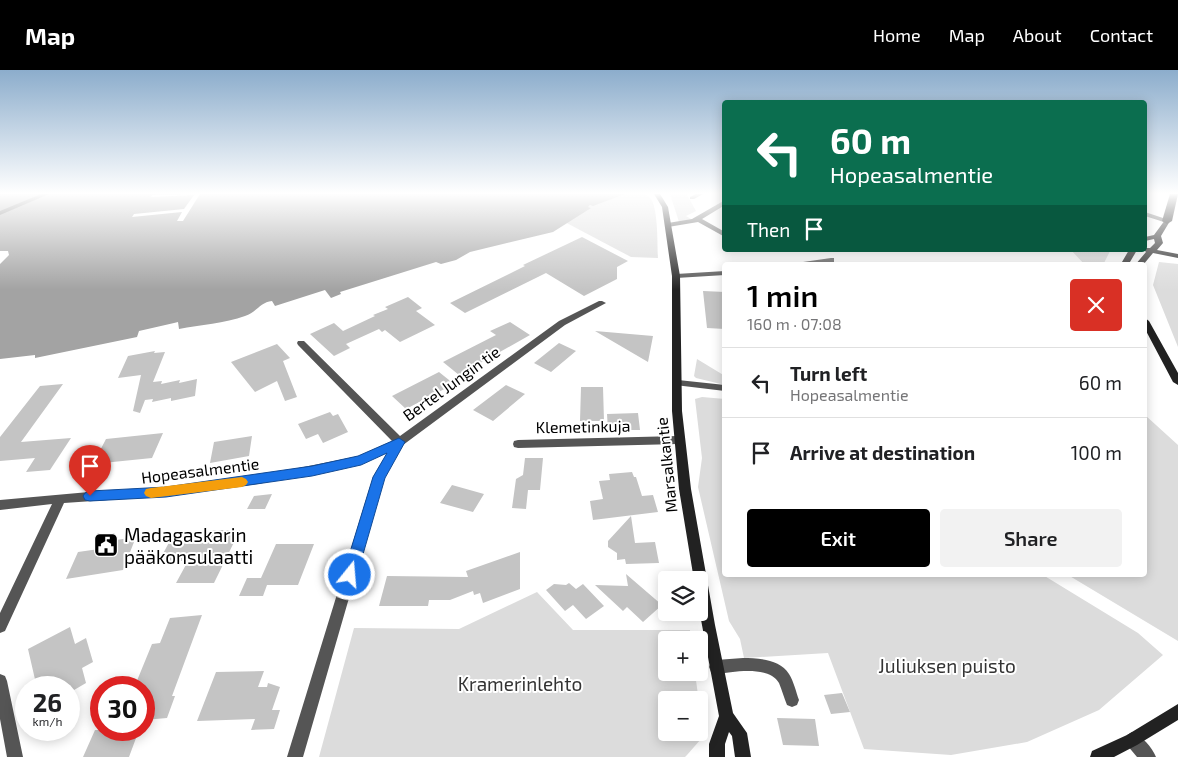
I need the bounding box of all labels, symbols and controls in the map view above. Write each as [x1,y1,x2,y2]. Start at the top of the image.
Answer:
text: Map [25,21,75,50]
text: Home [873,24,921,46]
text: Map [949,24,985,46]
text: About [1013,24,1062,46]
text: Contact [1090,24,1153,46]
text: 60 m [830,119,911,161]
icon: left [747,120,812,185]
text: Hopeasalmentie [830,161,993,187]
icon: arrive [800,215,828,243]
text: Then [747,218,790,241]
text: 1 min [747,277,818,313]
button: close [1070,279,1122,331]
text: 160 m · 07:08 [747,314,842,333]
street label: Bertel Jungin tie [399,341,503,425]
text: Turn left [790,362,867,385]
icon: left [747,369,775,397]
text: 60 m [1079,371,1122,394]
text: Hopeasalmentie [790,385,909,404]
street label: Klemetinkuja [535,416,631,437]
street label: Marsalkantie [652,416,680,514]
icon: arrive [747,439,775,467]
text: Arrive at destination [790,441,975,464]
text: 100 m [1071,441,1122,464]
pin [69,445,111,496]
icon: arrive [76,452,104,480]
street label: Hopeasalmentie [140,453,260,487]
button: Exit [747,509,930,567]
button: Share [940,509,1122,567]
place label: Madagaskarin pääkonsulaatti [124,523,253,568]
public building icon: Madagaskarin pääkonsulaatti [93,532,119,558]
position arrow [323,548,375,600]
map controls [658,571,708,741]
button: layers [658,571,708,621]
button: + [658,631,708,681]
park label: Juliuksen puisto [878,654,1016,677]
park label: Kramerinlehto [458,672,582,695]
speed limit sign: 30 [90,676,155,741]
text: 26 [33,687,62,717]
button: − [658,691,708,741]
text: km/h [33,714,62,728]

